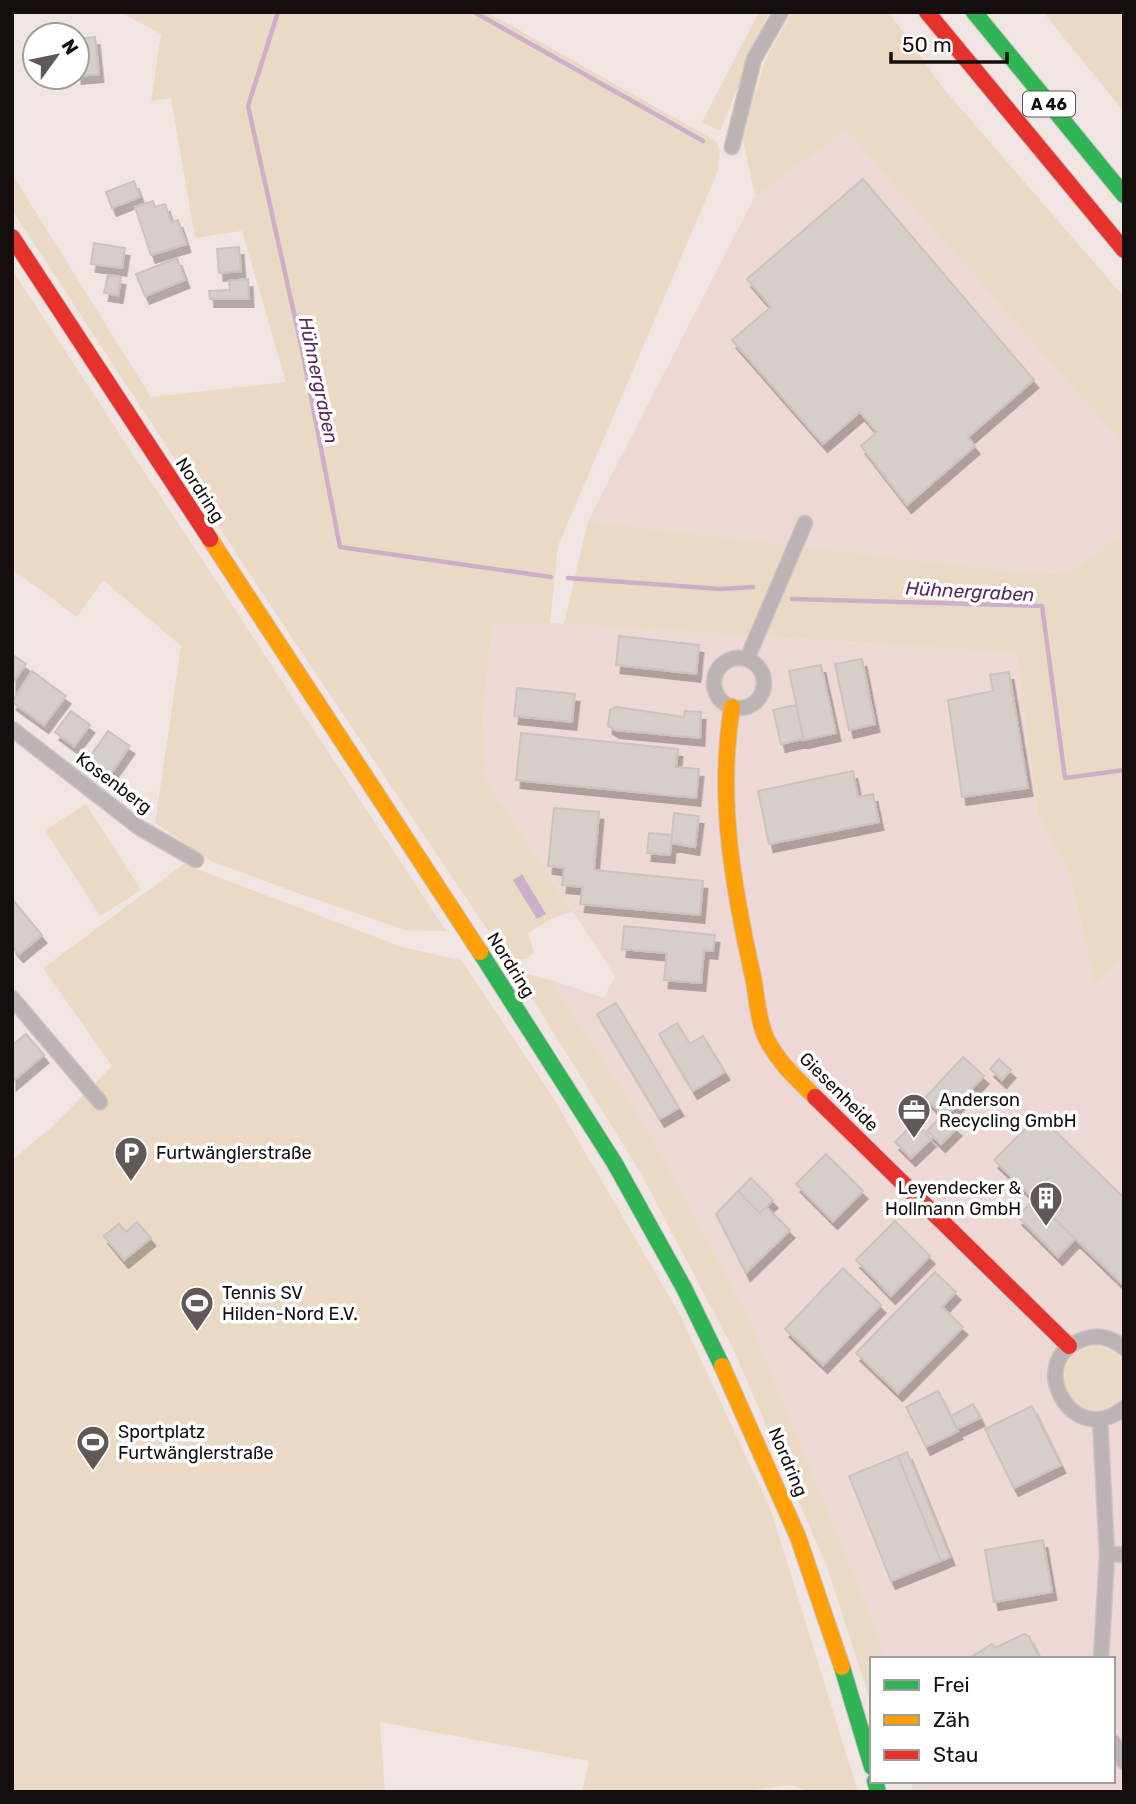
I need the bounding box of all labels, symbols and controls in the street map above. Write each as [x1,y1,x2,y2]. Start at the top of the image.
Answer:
north arrow [21,21,91,91]
scale bar [891,21,1006,65]
text: 50 m [902,32,952,57]
text: N [56,35,83,59]
road number: A 46 [1023,92,1075,116]
water label: Hühnergraben [294,315,343,446]
street label: Nordring [171,453,229,527]
water label: Hühnergraben [905,577,1035,606]
street label: Kosenberg [72,747,156,819]
street label: Nordring [482,928,540,1002]
street label: Giesenheide [795,1048,883,1136]
place label: Anderson Recycling GmbH [939,1089,1077,1132]
office icon: Anderson Recycling GmbH [895,1091,933,1140]
parking icon: Furtwänglerstraße [112,1134,150,1183]
place label: Furtwänglerstraße [156,1142,312,1164]
place label: Leyendecker & Hollmann GmbH [885,1177,1022,1220]
building icon: Leyendecker & Hollmann GmbH [1027,1179,1065,1228]
place label: Tennis SV Hilden-Nord E.V. [222,1282,358,1325]
sports icon: Tennis SV Hilden-Nord E.V. [178,1284,216,1333]
place label: Sportplatz Furtwänglerstraße [118,1421,274,1464]
sports icon: Sportplatz Furtwänglerstraße [74,1423,112,1472]
street label: Nordring [764,1424,812,1500]
legend [870,1657,1115,1783]
text: Frei [933,1672,970,1697]
text: Zäh [933,1707,970,1732]
text: Stau [933,1742,979,1767]

